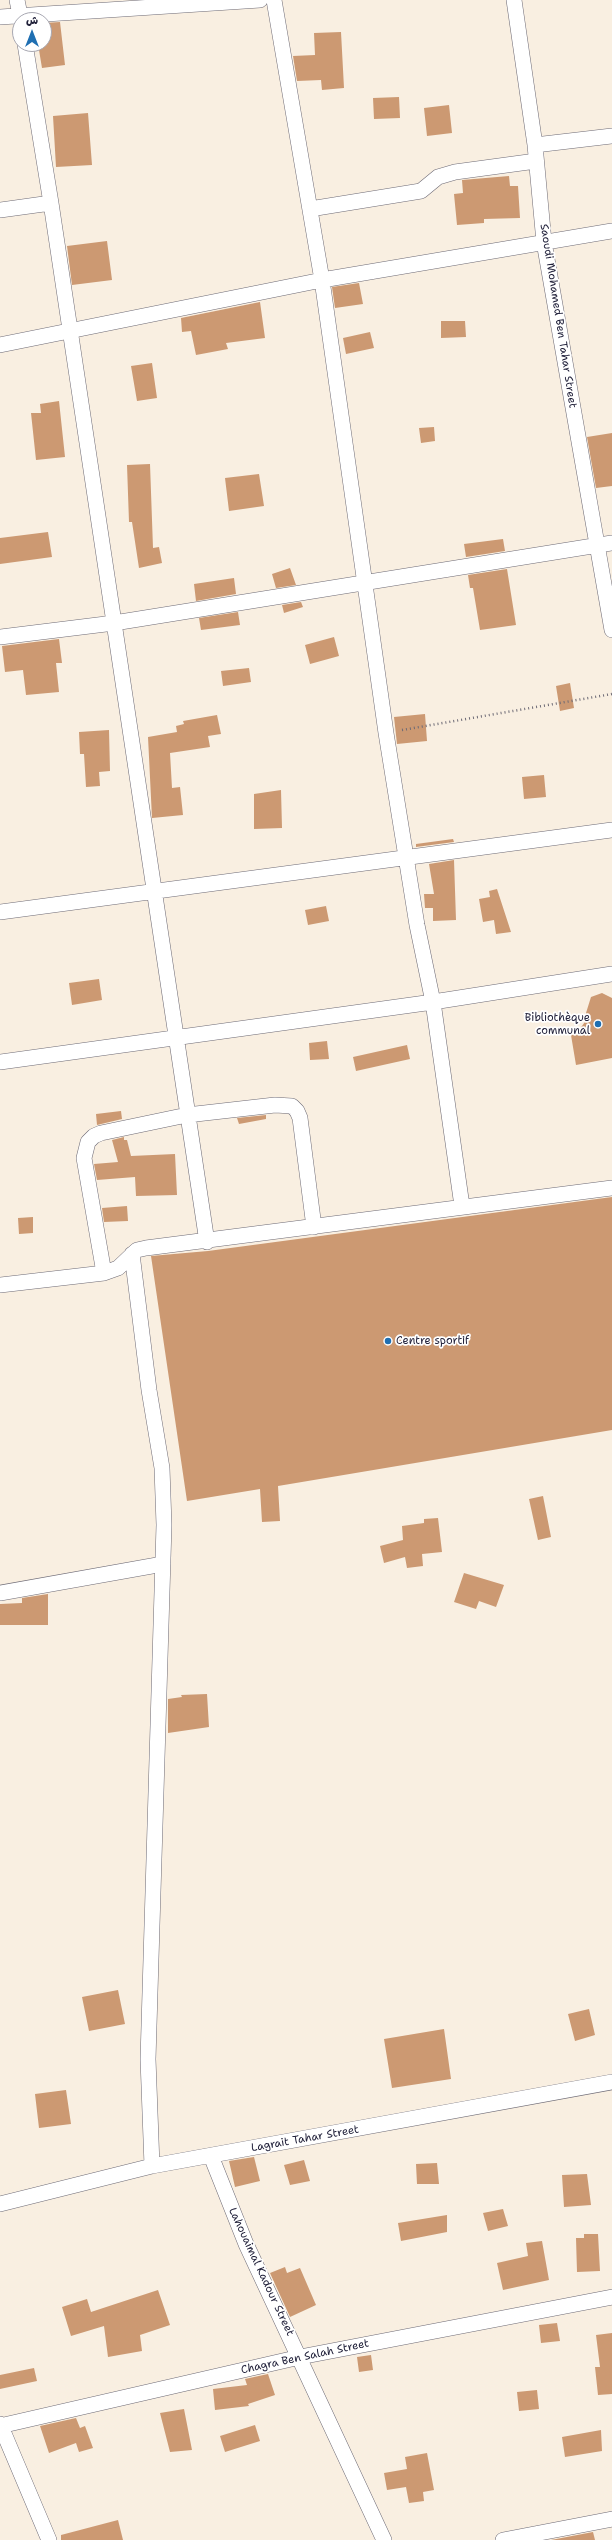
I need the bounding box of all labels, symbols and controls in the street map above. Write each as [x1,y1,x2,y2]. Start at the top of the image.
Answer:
north arrow [12,12,52,52]
text: ش [26,13,38,28]
street label: Saoudi Mohamed Ben Tahar Street [537,223,579,409]
place label: Bibliothèque communal [525,1011,590,1037]
marker: Bibliothèque communal [593,1019,603,1029]
place label: Centre sportif [396,1334,469,1348]
marker: Centre sportif [383,1336,393,1346]
street label: Lagrait Tahar Street [250,2123,360,2155]
street label: Lahouaimal Kadour Street [225,2206,297,2338]
street label: Chagra Ben Salah Street [240,2337,370,2377]

